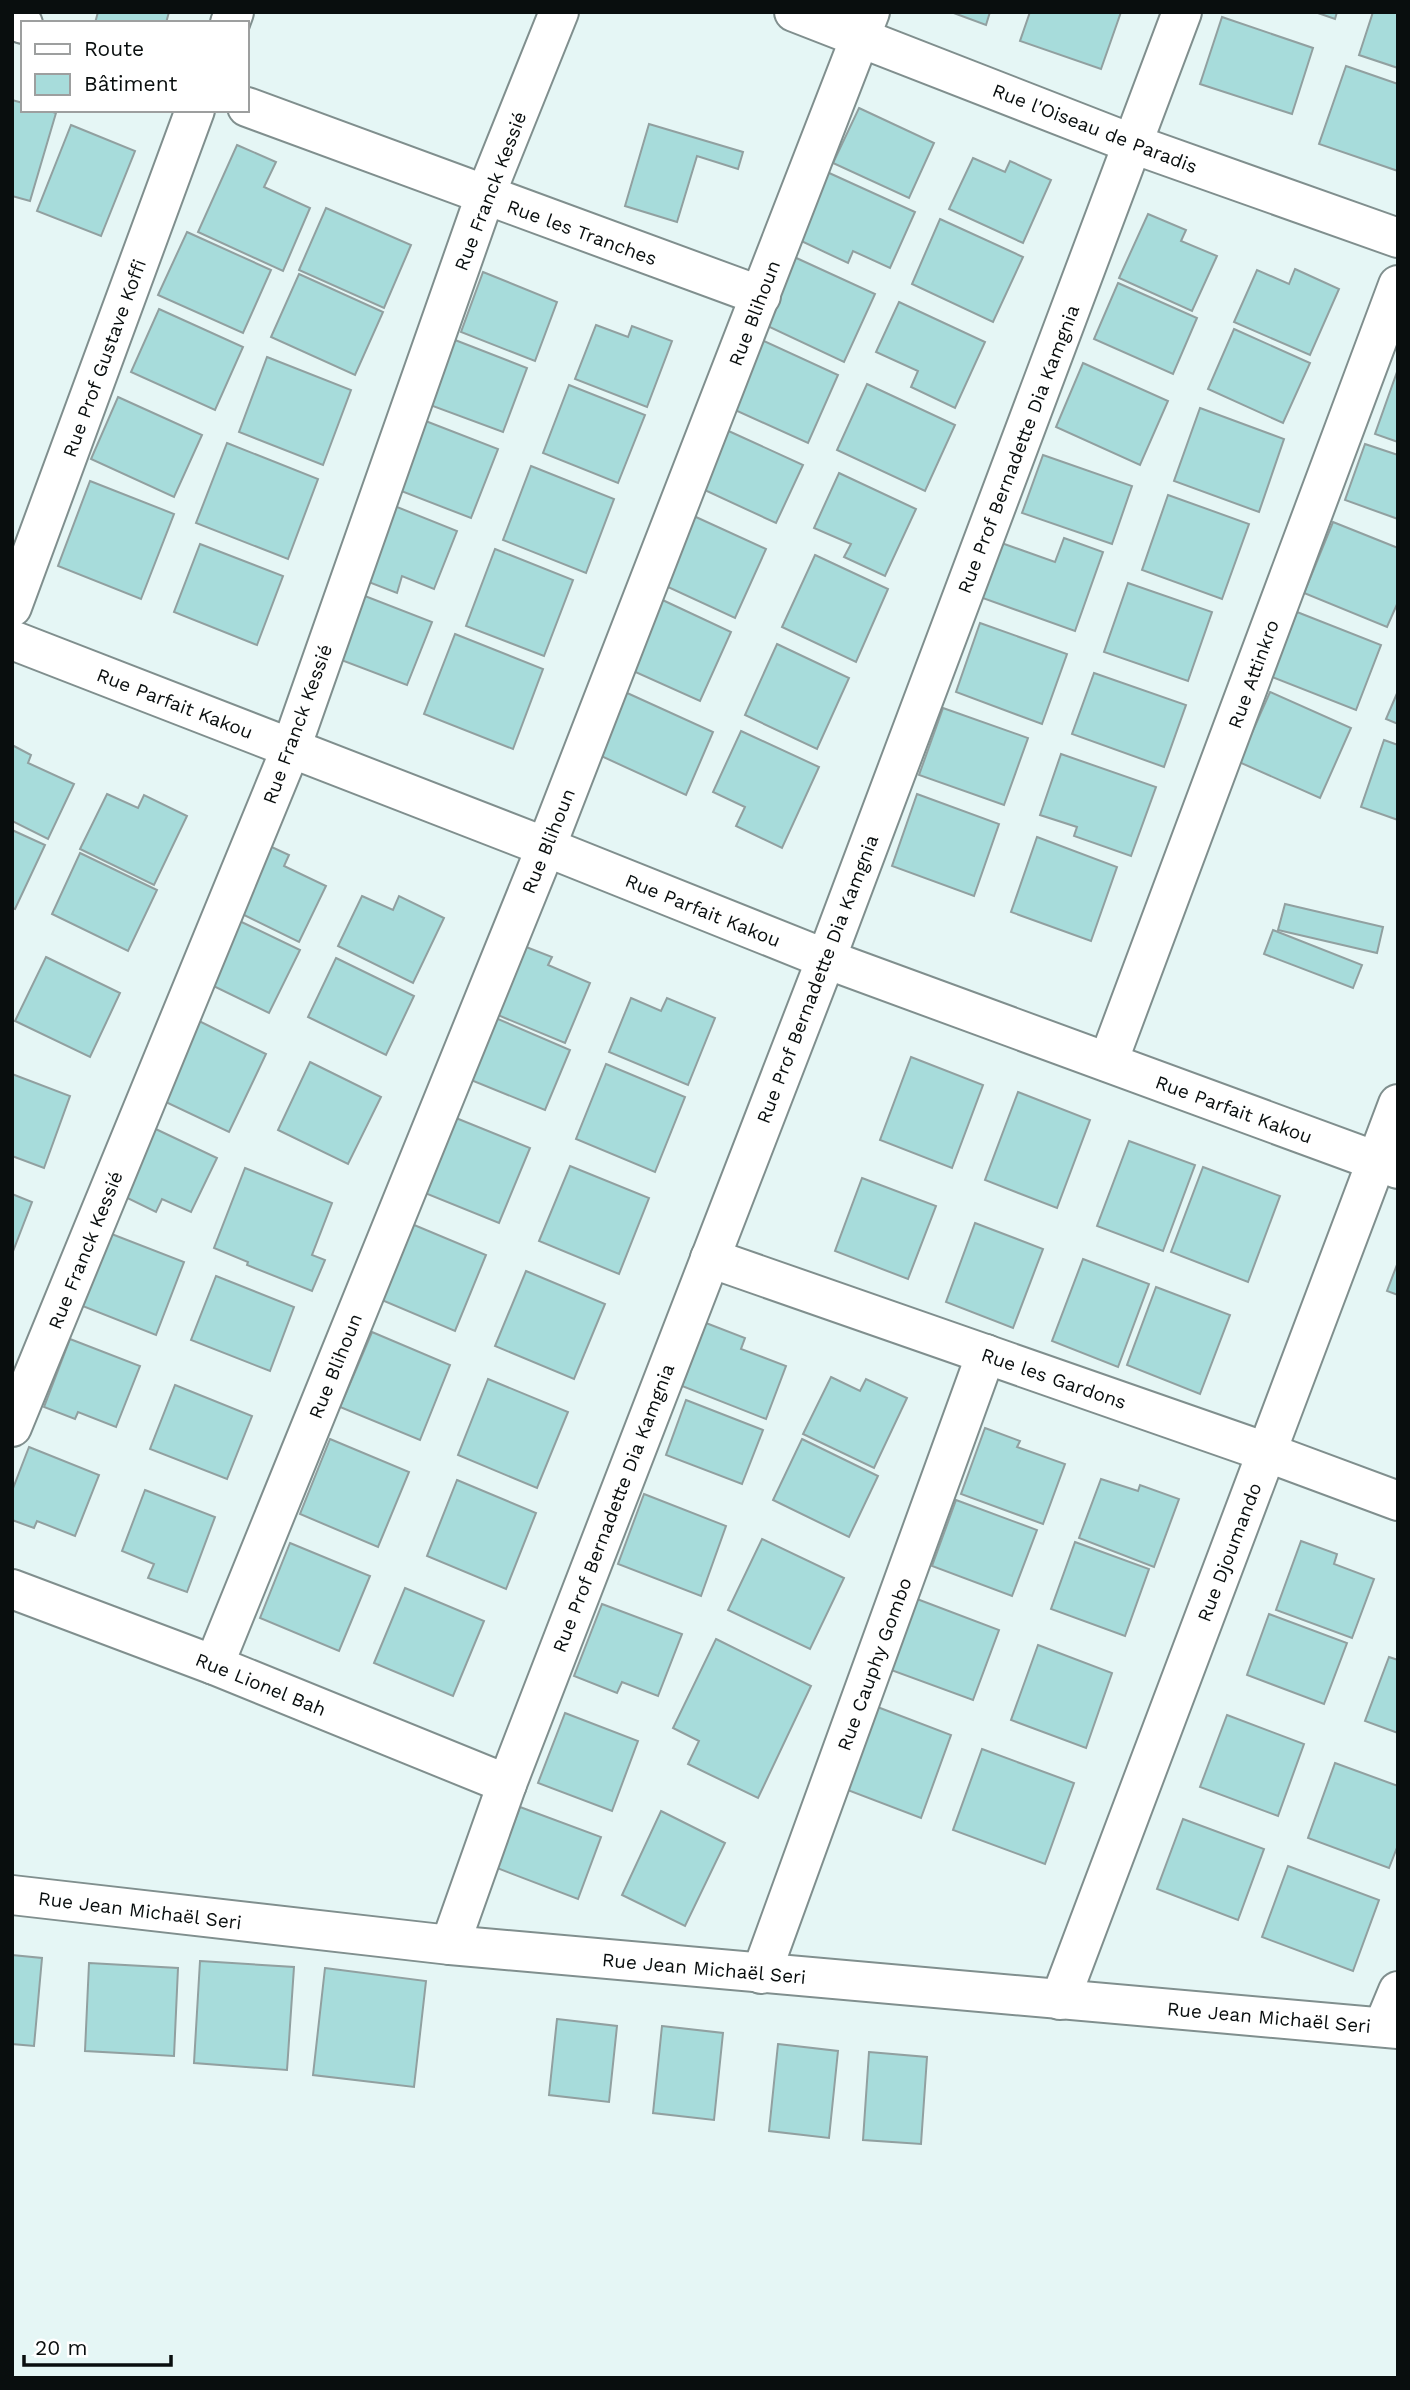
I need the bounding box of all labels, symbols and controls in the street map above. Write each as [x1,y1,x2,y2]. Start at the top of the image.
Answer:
legend [21,21,248,112]
text: Route [84,36,144,61]
text: Bâtiment [84,71,178,96]
street label: Rue l'Oiseau de Paradis [989,79,1200,178]
street label: Rue Franck Kessié [450,108,531,274]
street label: Rue les Tranches [504,195,660,270]
street label: Rue Prof Gustave Koffi [58,256,151,460]
street label: Rue Blihoun [724,257,785,369]
street label: Rue Prof Bernadette Dia Kamgnia [953,301,1084,597]
street label: Rue Attinkro [1223,617,1284,732]
street label: Rue Franck Kessié [258,641,337,807]
street label: Rue Parfait Kakou [94,663,256,744]
street label: Rue Blihoun [517,785,580,897]
street label: Rue Prof Bernadette Dia Kamgnia [752,831,883,1127]
street label: Rue Parfait Kakou [622,869,784,952]
street label: Rue Parfait Kakou [1152,1070,1315,1149]
street label: Rue Franck Kessié [43,1168,128,1333]
street label: Rue Blihoun [304,1310,367,1422]
street label: Rue les Gardons [978,1343,1129,1414]
street label: Rue Prof Bernadette Dia Kamgnia [548,1360,679,1656]
street label: Rue Djoumando [1192,1479,1267,1625]
street label: Rue Cauphy Gombo [832,1574,917,1754]
street label: Rue Lionel Bah [192,1648,329,1721]
street label: Rue Jean Michaël Seri [37,1887,243,1934]
street label: Rue Jean Michaël Seri [601,1948,807,1989]
street label: Rue Jean Michaël Seri [1166,1997,1372,2038]
scale bar [24,2324,172,2368]
text: 20 m [35,2335,87,2360]

